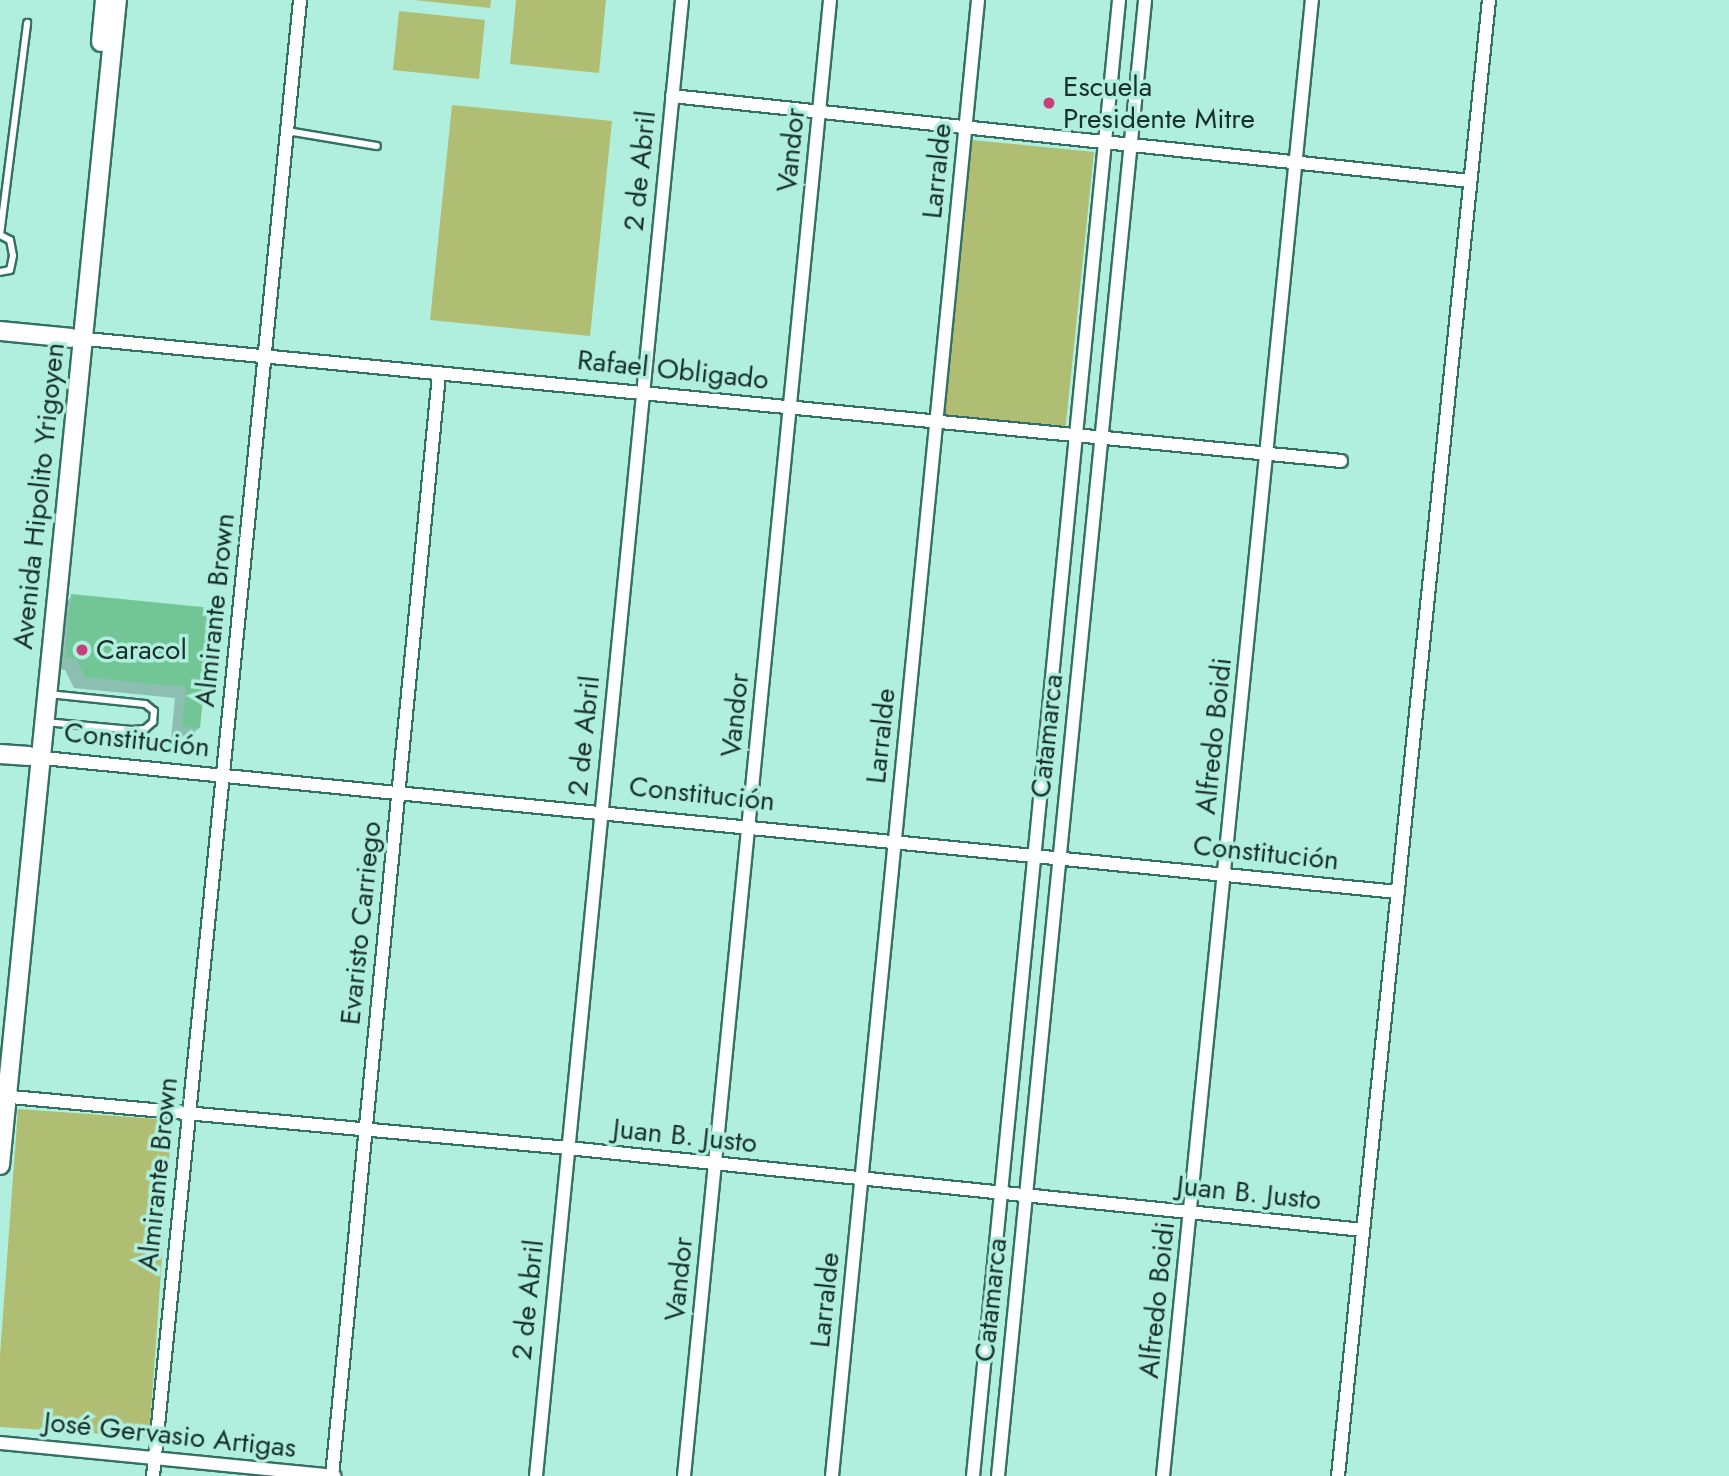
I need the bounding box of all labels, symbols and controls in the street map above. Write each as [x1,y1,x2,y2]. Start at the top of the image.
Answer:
place label: Escuela Presidente Mitre [1063,70,1255,136]
marker: Escuela Presidente Mitre [1041,95,1057,111]
street label: Vandor [770,106,812,194]
street label: 2 de Abril [617,109,663,233]
street label: Larralde [915,122,959,220]
street label: Avenida Hipolito Yrigoyen [6,341,72,651]
street label: Rafael Obligado [576,343,770,397]
street label: Almirante Brown [188,511,242,709]
place label: Caracol [96,633,187,667]
marker: Caracol [74,642,90,658]
street label: Alfredo Boidi [1189,656,1239,816]
street label: Vandor [714,671,756,759]
street label: Catamarca [1024,672,1070,800]
street label: 2 de Abril [561,674,607,798]
street label: Larralde [859,687,903,785]
street label: Constitución [62,716,212,764]
street label: Constitución [627,770,777,818]
street label: Evaristo Carriego [334,820,388,1026]
street label: Constitución [1191,829,1341,877]
street label: Almirante Brown [131,1075,185,1273]
street label: Juan B. Justo [611,1112,759,1160]
street label: Juan B. Justo [1175,1169,1323,1217]
street label: Alfredo Boidi [1132,1220,1182,1380]
street label: Vandor [658,1235,700,1323]
street label: Catamarca [968,1236,1014,1364]
street label: 2 de Abril [505,1238,551,1362]
street label: Larralde [803,1251,847,1349]
street label: José Gervasio Artigas [42,1405,298,1465]

